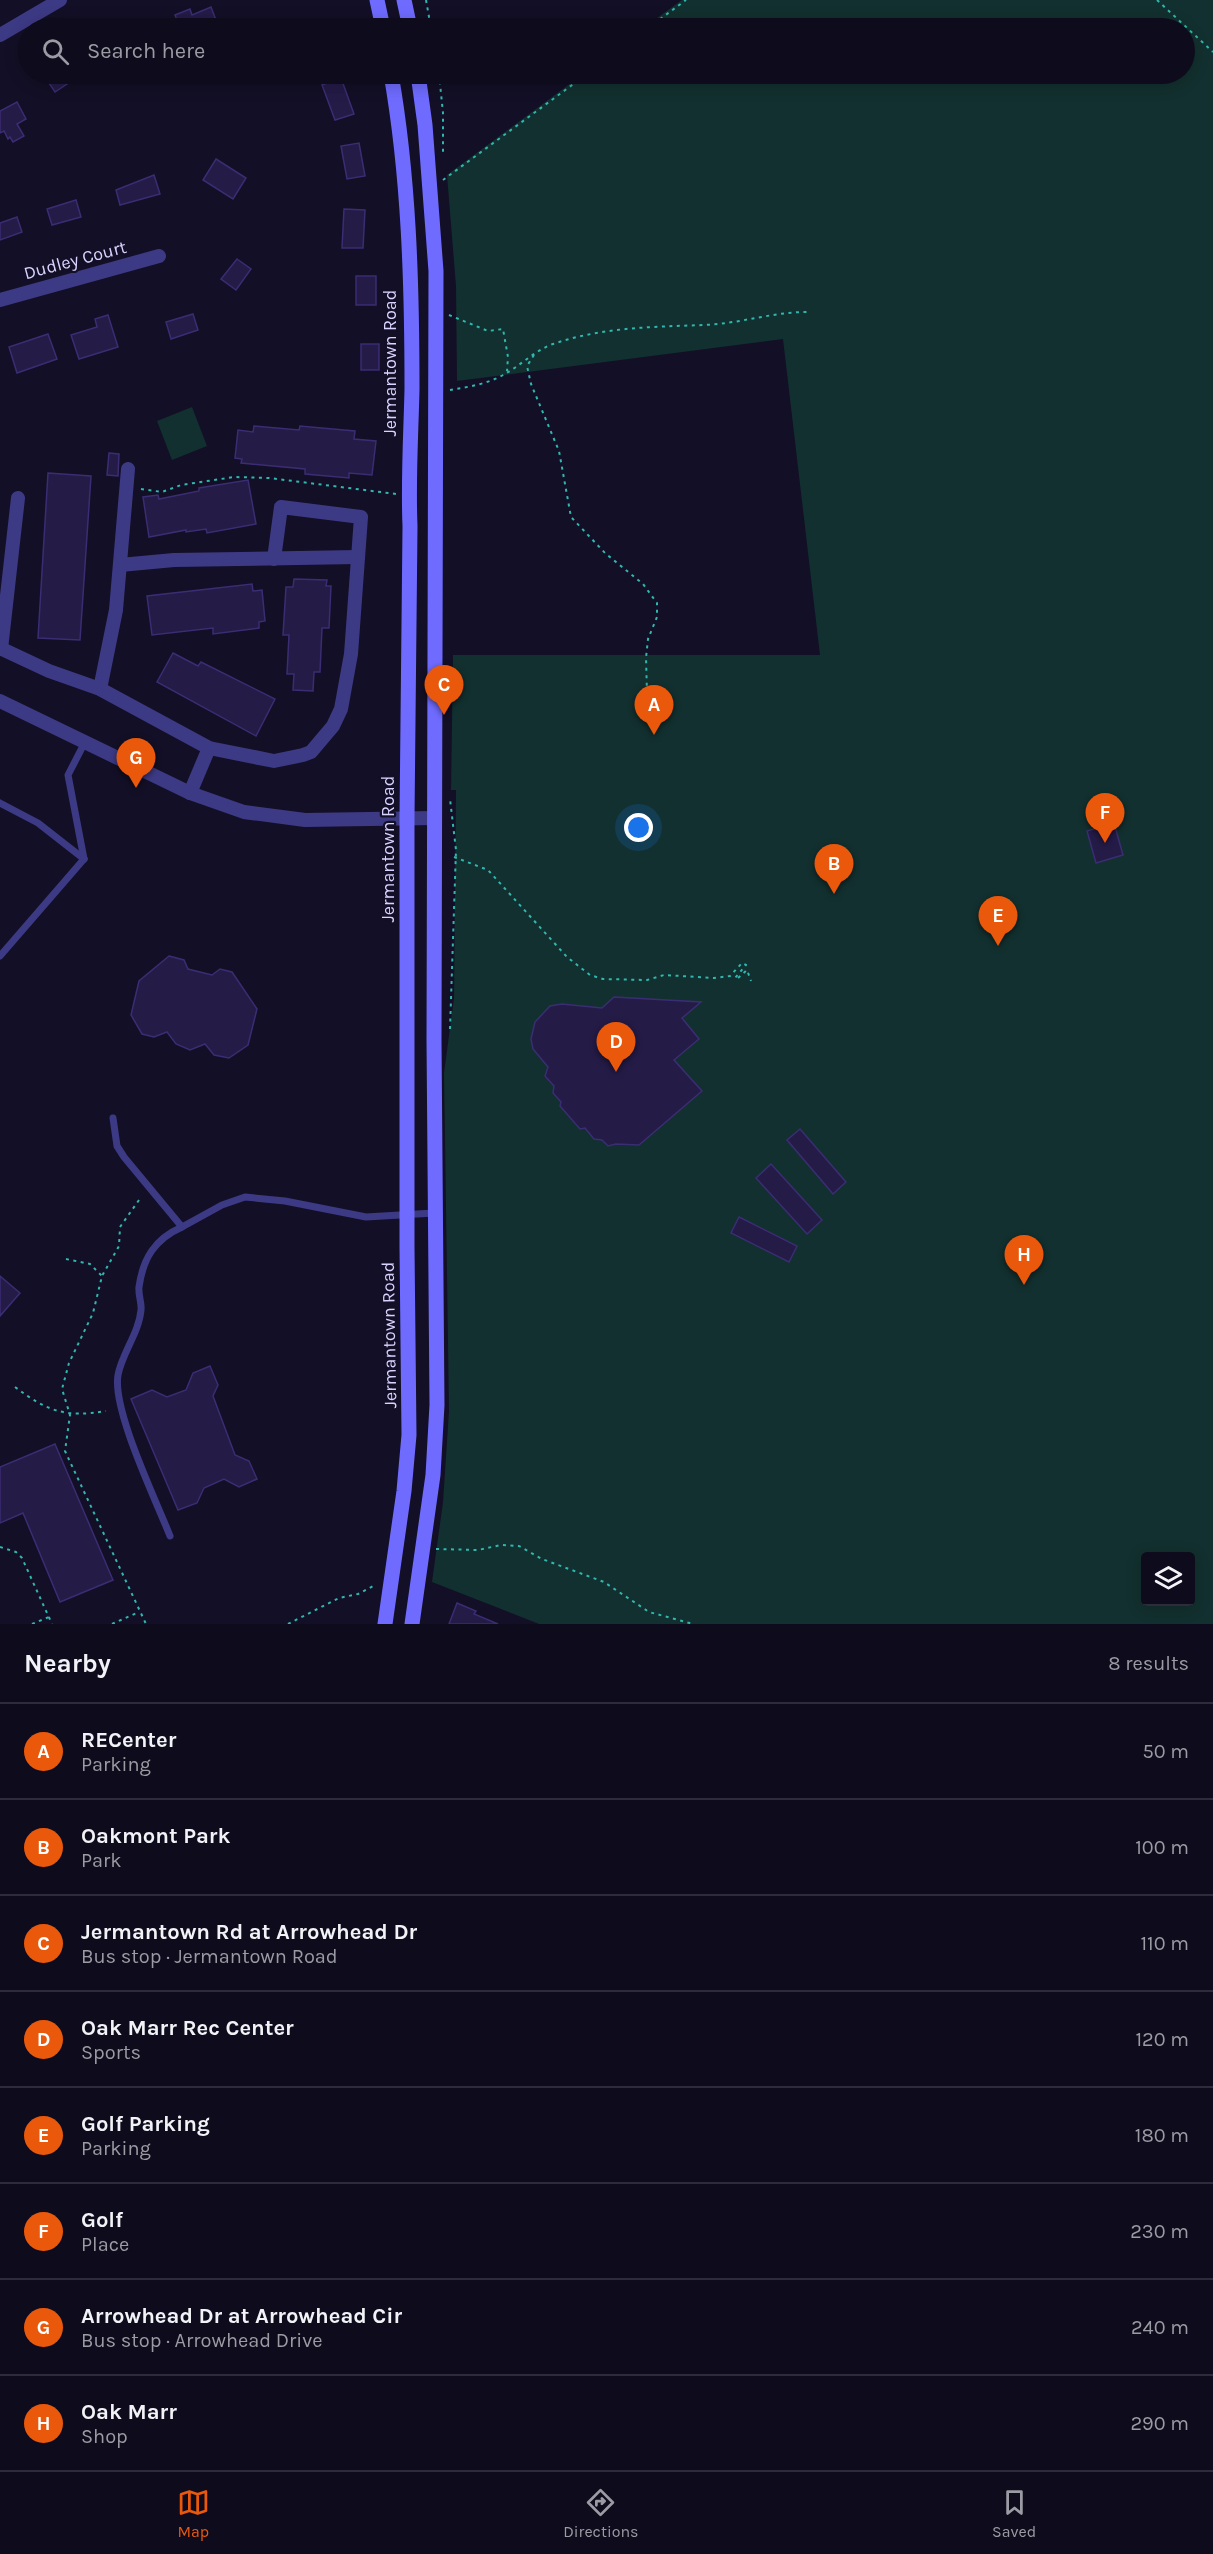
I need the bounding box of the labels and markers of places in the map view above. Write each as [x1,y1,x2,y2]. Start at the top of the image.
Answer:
pin: C [424,666,464,715]
pin: A [634,686,674,735]
pin: G [116,738,156,788]
pin: F [1086,794,1124,843]
pin: B [814,844,854,894]
pin: E [978,896,1018,946]
pin: D [596,1022,636,1072]
pin: H [1004,1236,1044,1285]

